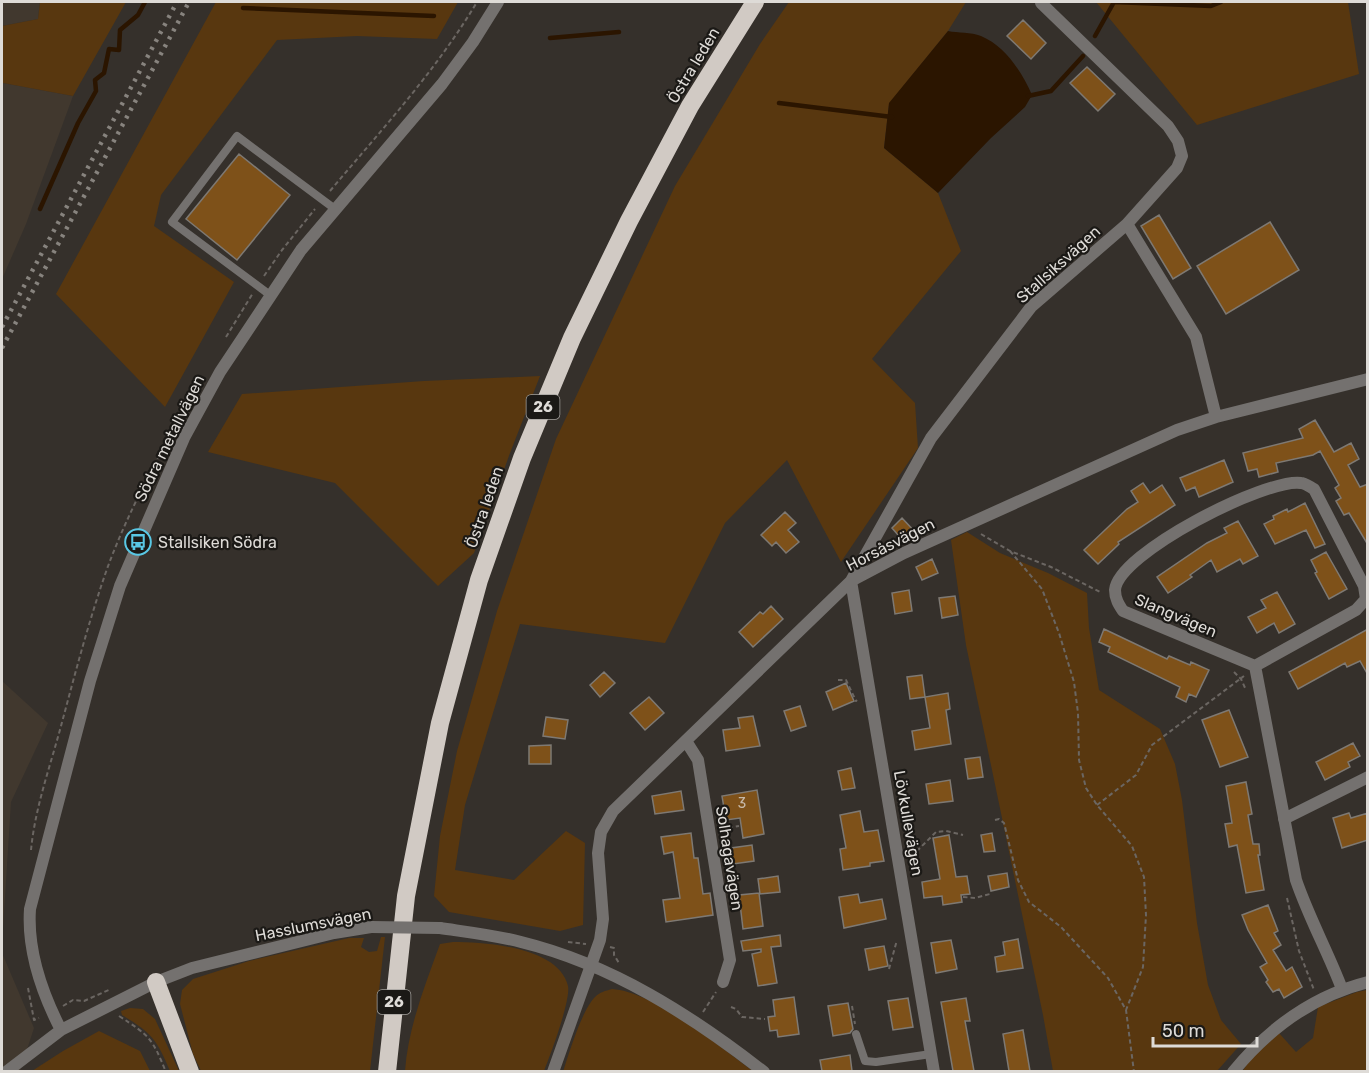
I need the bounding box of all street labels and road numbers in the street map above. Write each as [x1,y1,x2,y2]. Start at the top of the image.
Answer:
street label: Östra leden [663,24,723,107]
street label: Stallsiksvägen [1012,222,1104,307]
street label: Södra metallvägen [130,372,208,505]
road number: 26 [526,395,560,419]
street label: Östra leden [462,464,507,550]
street label: Horsåsvägen [843,514,938,575]
street label: Slangvägen [1132,590,1220,641]
street label: Lövkullevägen [890,769,927,877]
street label: Solhagavägen [712,805,747,912]
street label: Hasslumsvägen [253,904,373,945]
road number: 26 [378,990,410,1014]

